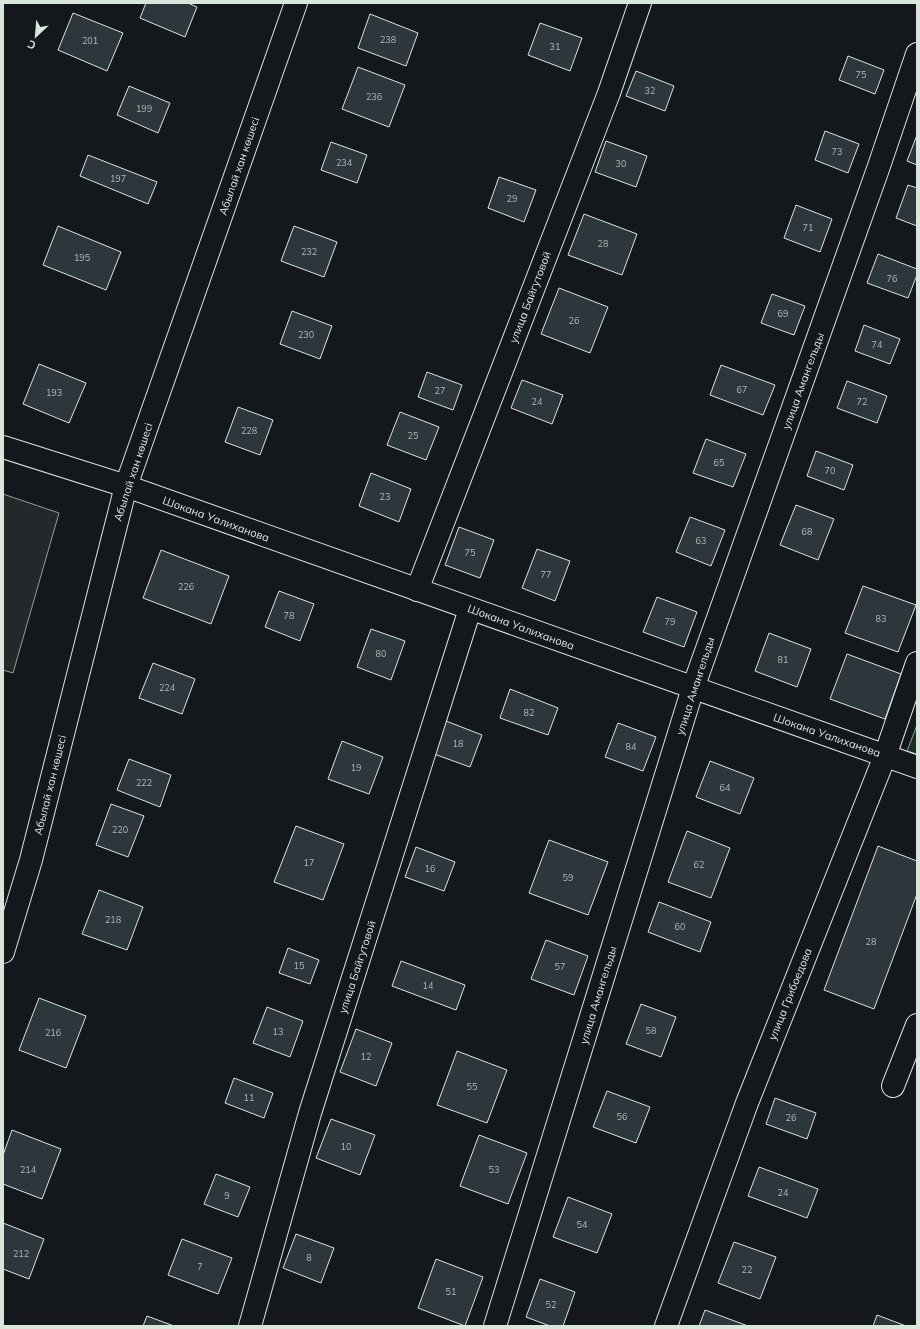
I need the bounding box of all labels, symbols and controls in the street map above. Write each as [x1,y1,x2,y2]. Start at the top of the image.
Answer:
north arrow [16,16,56,56]
house number: 238 [380,34,396,45]
house number: 201 [82,35,98,46]
text: С [25,37,38,53]
house number: 31 [550,41,560,52]
house number: 75 [856,69,867,80]
house number: 32 [645,85,655,96]
house number: 236 [366,91,382,102]
house number: 199 [136,103,152,114]
street label: Абылай хан көшесі [216,115,262,217]
house number: 73 [832,146,842,157]
house number: 234 [336,157,353,168]
house number: 30 [616,158,626,169]
house number: 197 [110,173,126,184]
house number: 29 [507,193,517,204]
house number: 71 [803,222,813,233]
house number: 28 [598,238,608,249]
house number: 232 [301,246,317,257]
street label: улица Байгутовой [506,249,554,345]
house number: 195 [74,252,91,263]
house number: 76 [887,273,897,284]
house number: 69 [778,308,788,319]
house number: 26 [569,315,579,326]
house number: 230 [298,329,314,340]
street label: улица Амангельды [779,331,827,431]
house number: 74 [872,339,883,350]
house number: 67 [737,384,747,395]
house number: 27 [435,385,445,396]
house number: 193 [46,387,62,398]
house number: 24 [532,396,543,407]
house number: 72 [857,396,867,407]
street label: Абылай хан көшесі [110,421,156,523]
house number: 228 [241,425,257,436]
house number: 25 [408,430,419,441]
house number: 65 [714,457,725,468]
house number: 70 [825,465,835,476]
house number: 23 [380,491,390,502]
street label: Шокана Уалиханова [161,493,271,545]
house number: 68 [802,526,812,537]
house number: 63 [696,535,706,546]
house number: 75 [465,547,476,558]
house number: 77 [541,569,551,580]
house number: 226 [178,581,194,592]
street label: Шокана Уалиханова [466,601,576,653]
house number: 78 [284,610,294,621]
house number: 83 [876,613,886,624]
house number: 79 [665,616,675,627]
street label: улица Амангельды [673,635,717,737]
house number: 80 [376,648,386,659]
house number: 81 [778,654,788,665]
house number: 224 [159,682,176,693]
house number: 82 [524,707,534,718]
street label: Шокана Уалиханова [772,710,882,760]
street label: Абылай хан көшесі [31,733,69,837]
house number: 18 [453,738,463,749]
house number: 84 [626,741,637,752]
house number: 19 [351,762,361,773]
house number: 222 [136,777,152,788]
house number: 64 [720,782,731,793]
house number: 220 [112,824,128,835]
house number: 17 [304,857,314,868]
house number: 62 [694,859,704,870]
house number: 16 [425,863,435,874]
house number: 59 [563,872,573,883]
house number: 218 [105,914,121,925]
street label: улица Байгутовой [335,919,379,1015]
house number: 60 [675,921,685,932]
house number: 28 [866,936,876,947]
street label: улица Амангельды [576,944,620,1046]
street label: улица Грибоедова [765,946,815,1042]
house number: 15 [294,960,305,971]
house number: 57 [555,961,565,972]
house number: 14 [423,980,434,991]
house number: 58 [646,1025,656,1036]
house number: 13 [273,1026,283,1037]
house number: 216 [45,1027,61,1038]
house number: 12 [361,1051,371,1062]
house number: 55 [467,1081,478,1092]
house number: 11 [244,1092,254,1103]
house number: 56 [617,1111,627,1122]
house number: 26 [786,1112,796,1123]
house number: 10 [341,1141,351,1152]
house number: 214 [20,1164,37,1175]
house number: 53 [489,1164,499,1175]
house number: 24 [778,1187,789,1198]
house number: 9 [224,1190,230,1201]
house number: 54 [577,1219,588,1230]
house number: 212 [13,1248,29,1259]
house number: 8 [306,1252,312,1263]
house number: 7 [197,1261,203,1272]
house number: 22 [742,1264,752,1275]
house number: 51 [446,1286,456,1297]
house number: 52 [546,1299,556,1310]

